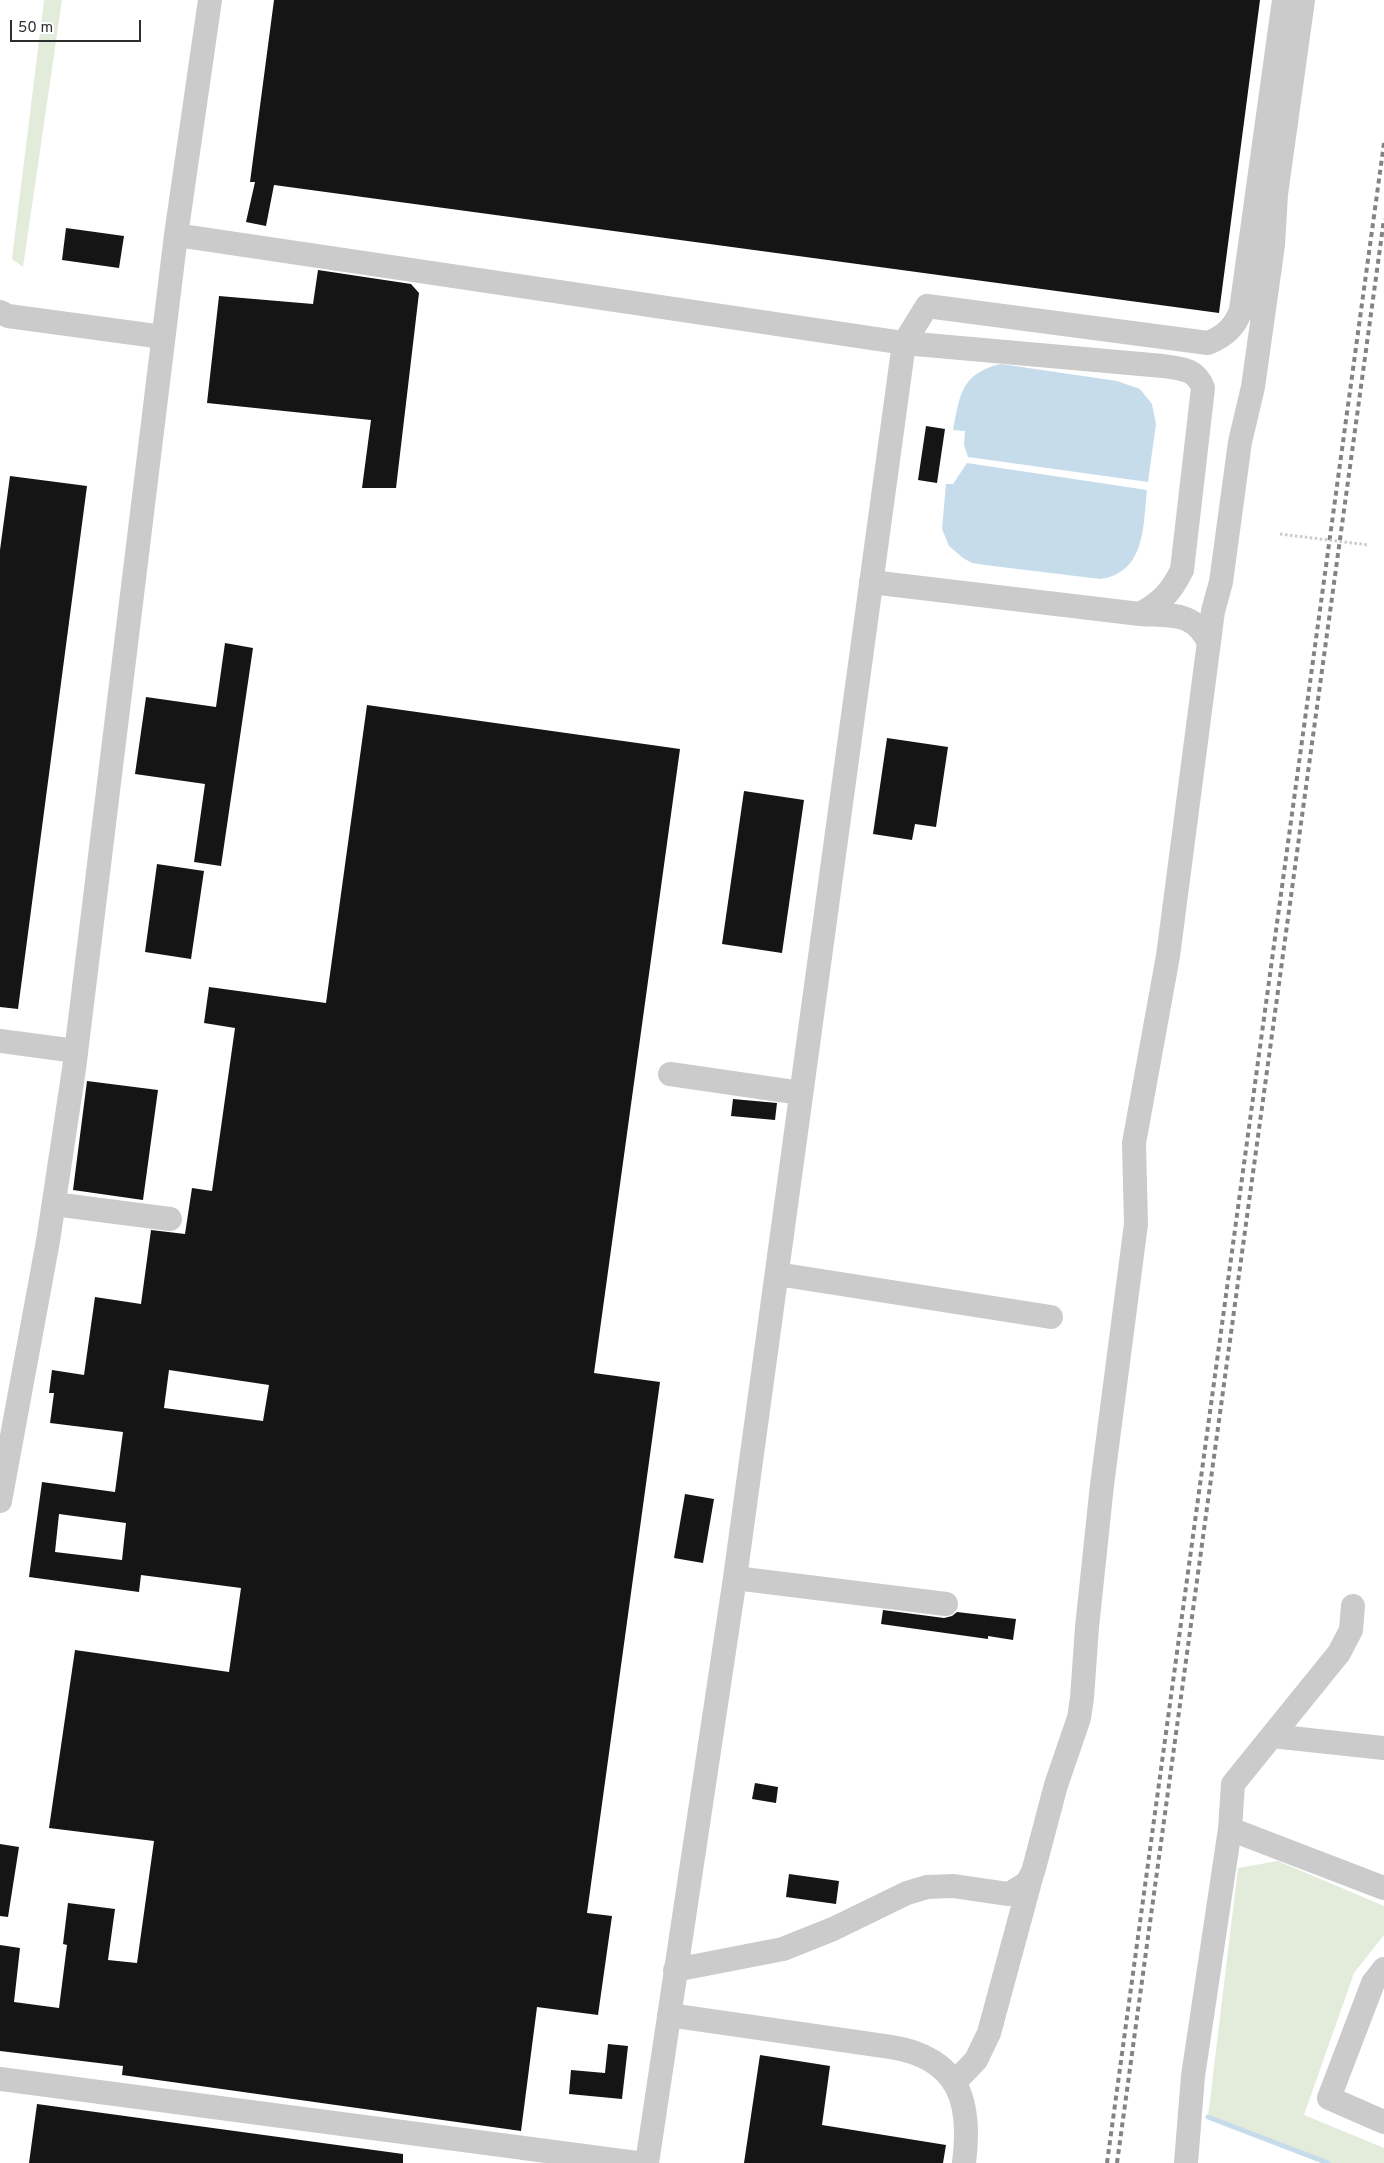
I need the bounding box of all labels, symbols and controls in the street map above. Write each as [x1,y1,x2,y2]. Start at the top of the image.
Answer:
scale bar [12,10,144,42]
text: 50 m [18,19,53,38]

